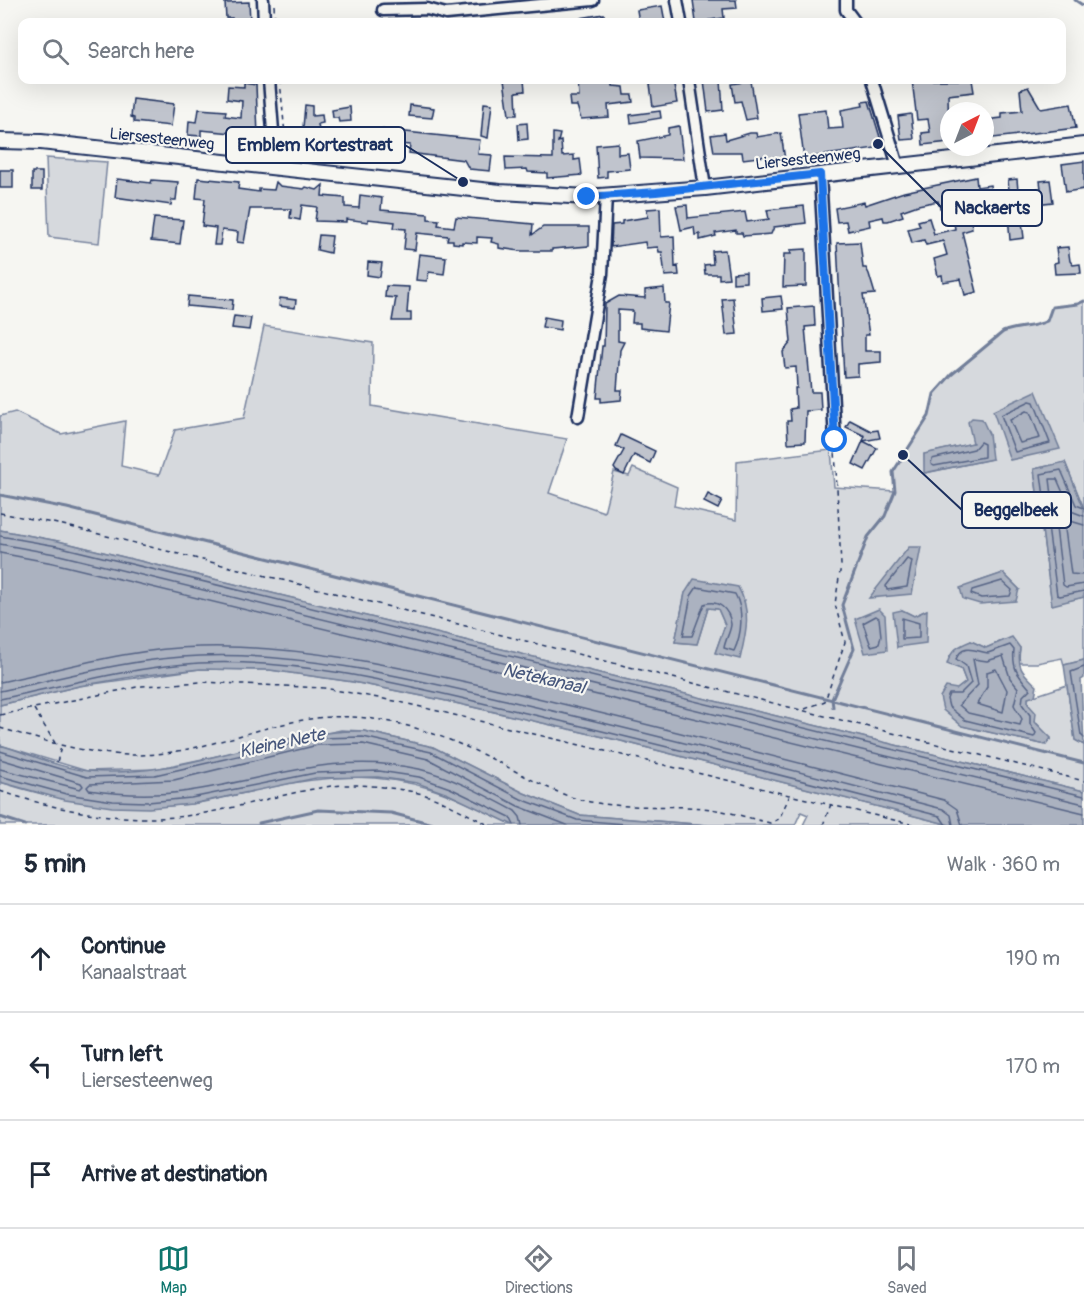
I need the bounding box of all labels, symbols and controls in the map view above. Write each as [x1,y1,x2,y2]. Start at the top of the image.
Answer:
search box [18,18,1066,84]
icon: search [39,35,72,68]
text: Search here [87,37,194,65]
north arrow [940,102,994,156]
street label: Liersesteenweg [109,124,215,154]
callout: Emblem Kortestraat [226,127,405,163]
text: Emblem Kortestraat [237,134,393,157]
street label: Liersesteenweg [755,144,861,174]
route end [573,183,599,209]
callout: Nackaerts [942,190,1042,226]
text: Nackaerts [954,197,1031,220]
route start [821,426,847,452]
callout: Beggelbeek [962,492,1071,528]
text: Beggelbeek [974,499,1059,522]
water label: Netekanaal [501,658,589,700]
water label: Kleine Nete [237,722,329,763]
text: 5 min [24,848,86,880]
text: Walk · 360 m [947,852,1060,877]
text: Continue [81,932,165,960]
icon: ahead [24,942,57,975]
text: 190 m [1006,946,1060,971]
text: Kanaalstraat [81,960,187,985]
text: Turn left [81,1040,163,1068]
icon: left [24,1050,57,1083]
text: 170 m [1006,1054,1060,1079]
text: Liersesteenweg [81,1068,213,1093]
icon: arrive [24,1158,57,1191]
text: Arrive at destination [81,1160,267,1188]
tab: Map [157,1242,190,1298]
tab: Directions [505,1242,573,1298]
tab: Saved [887,1242,927,1298]

